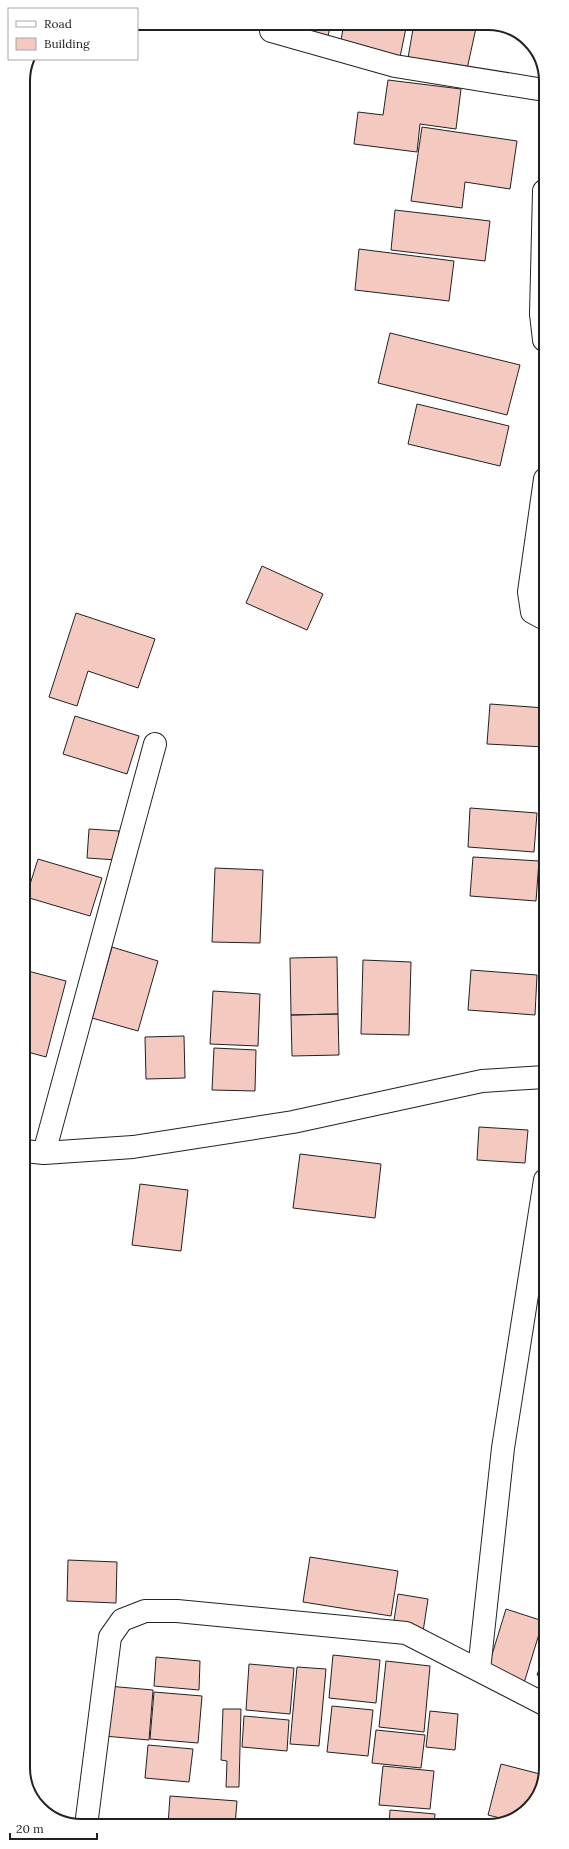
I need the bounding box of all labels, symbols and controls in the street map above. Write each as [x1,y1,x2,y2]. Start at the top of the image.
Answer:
legend [8,8,138,60]
text: Road [44,16,72,31]
text: Building [44,36,90,51]
scale bar [10,1815,97,1841]
text: 20 m [16,1821,44,1836]

